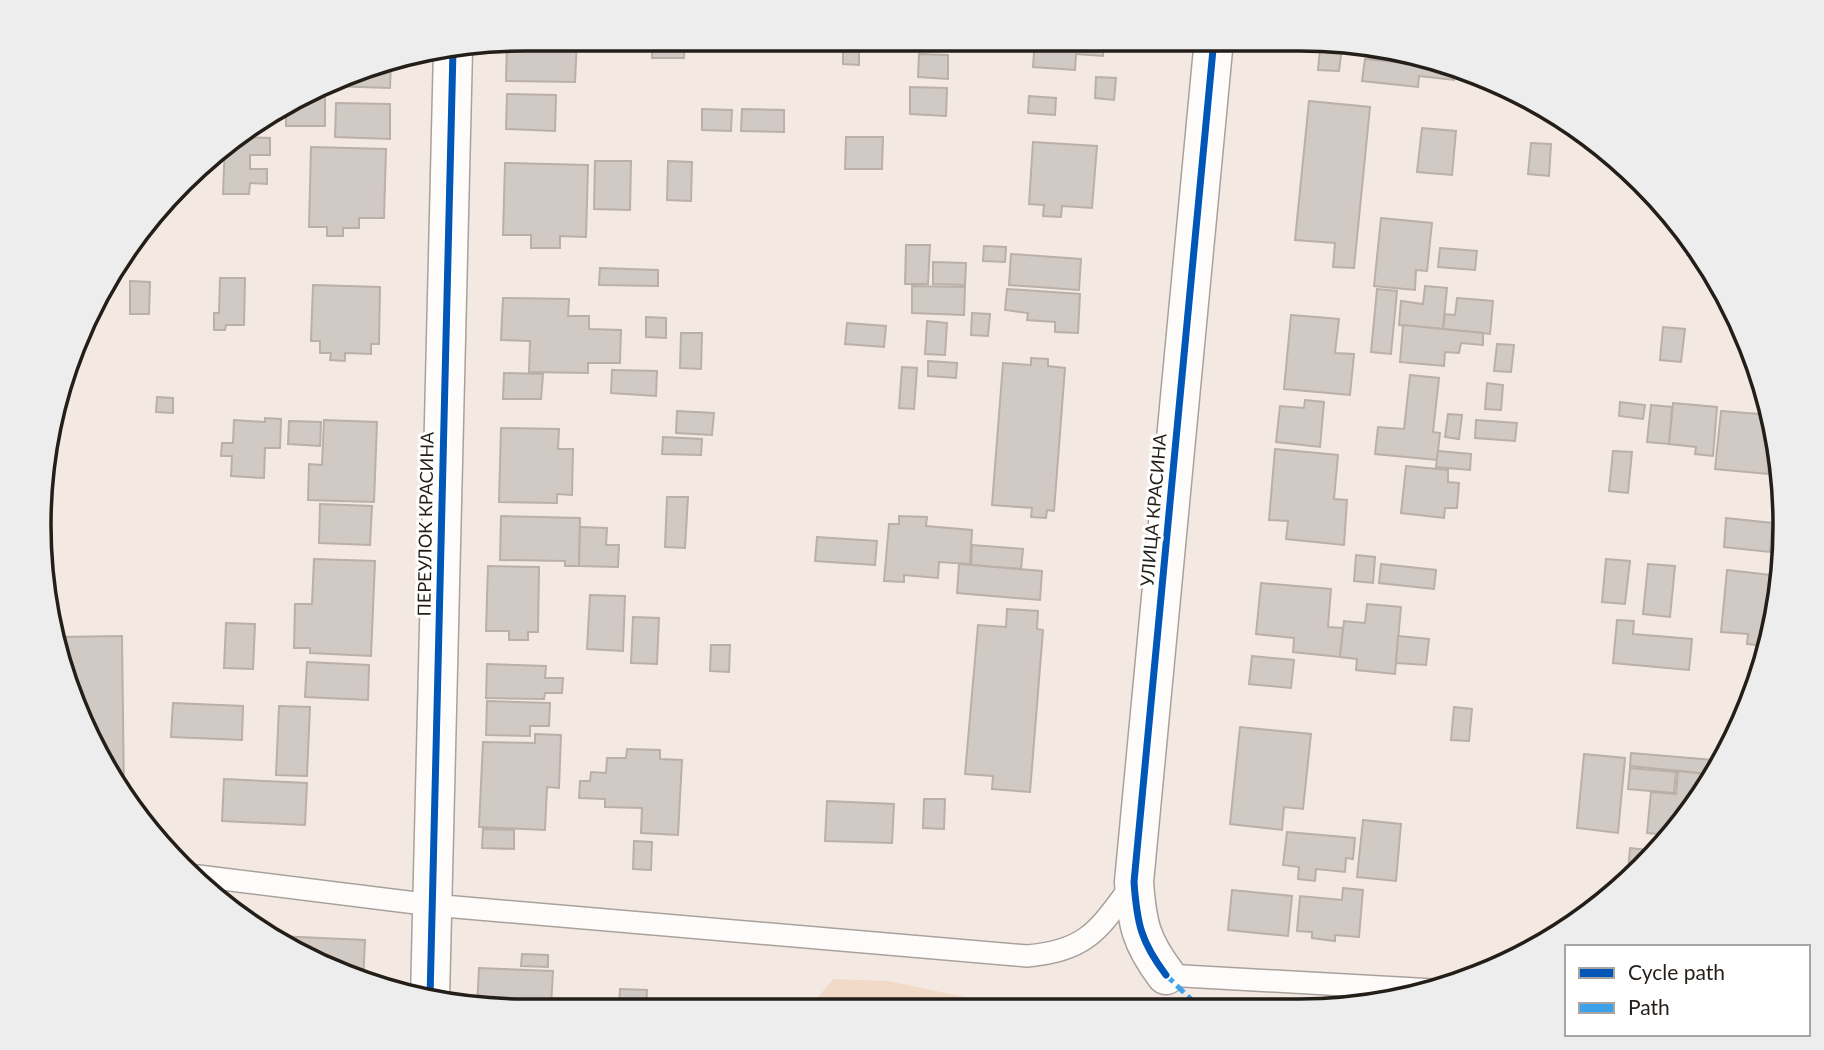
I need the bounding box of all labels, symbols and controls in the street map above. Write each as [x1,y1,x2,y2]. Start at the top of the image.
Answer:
street label: ПЕРЕУЛОК КРАСИНА [412,431,438,616]
street label: УЛИЦА КРАСИНА [1135,432,1171,587]
legend [1565,945,1810,1036]
text: Cycle path [1628,959,1725,984]
text: Path [1628,994,1670,1019]

